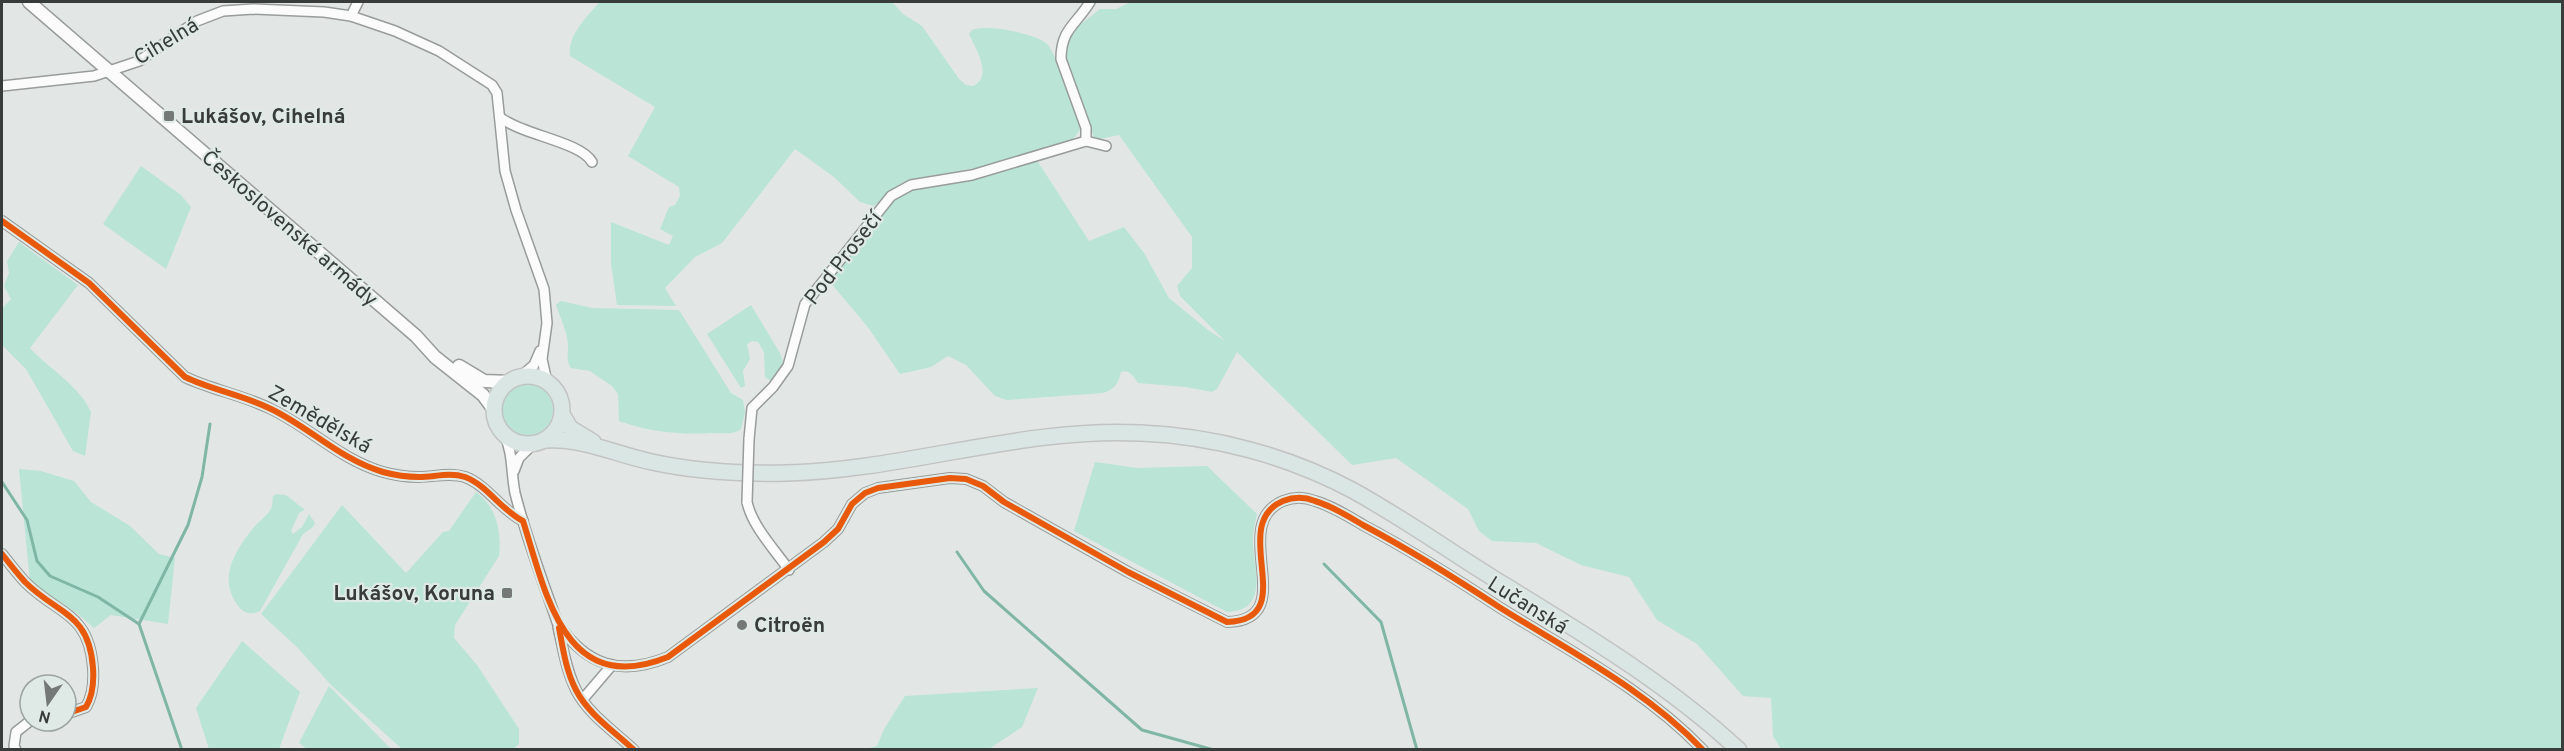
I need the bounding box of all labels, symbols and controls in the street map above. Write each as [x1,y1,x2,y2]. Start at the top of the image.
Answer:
street label: Cihelná [130,12,204,72]
place label: Lukášov, Cihelná [181,104,345,131]
marker: Lukášov, Cihelná [162,109,176,123]
street label: Československé armády [195,144,384,313]
street label: Pod Prosečí [799,205,890,311]
street label: Zemědělská [263,380,376,461]
street label: Lučanská [1482,571,1572,641]
place label: Lukášov, Koruna [333,581,495,608]
marker: Lukášov, Koruna [500,586,514,600]
place label: Citroën [754,613,825,640]
marker: Citroën [735,618,749,632]
north arrow [18,673,78,733]
text: N [37,705,53,727]

